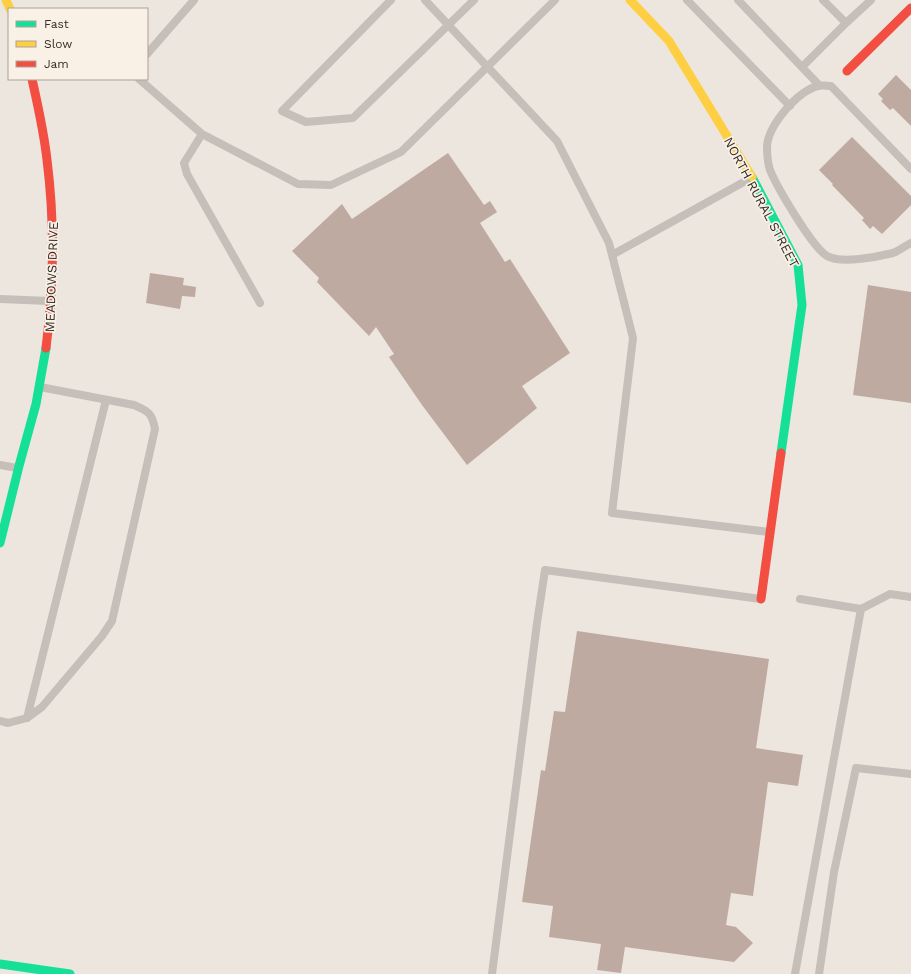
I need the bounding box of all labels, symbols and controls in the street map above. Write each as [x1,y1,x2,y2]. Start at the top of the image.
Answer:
legend [8,8,148,80]
text: Fast [44,17,69,31]
text: Slow [44,37,72,51]
text: Jam [44,57,69,71]
street label: NORTH RURAL STREET [721,135,802,270]
street label: MEADOWS DRIVE [42,221,61,333]

